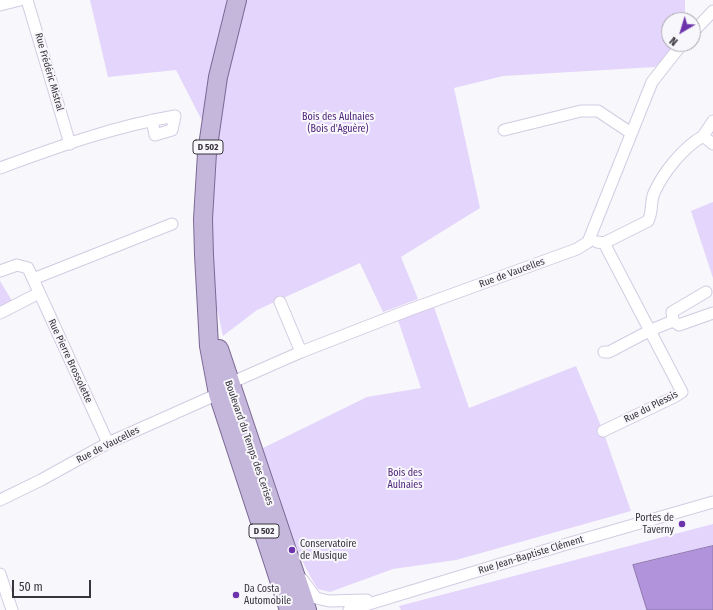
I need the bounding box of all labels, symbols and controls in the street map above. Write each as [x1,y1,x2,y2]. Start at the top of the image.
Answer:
north arrow [661,12,701,52]
street label: Rue Frédéric Mistral [32,31,66,113]
text: N [667,34,681,48]
park label: Bois des Aulnaies (Bois d'Aguère) [302,111,374,134]
road number: D 502 [193,140,223,154]
street label: Rue de Vaucelles [478,256,546,290]
street label: Rue Pierre Brossolette [45,317,95,405]
street label: Boulevard du Temps des Cerises [222,379,276,507]
street label: Rue du Plessis [622,388,680,426]
street label: Rue de Vaucelles [75,424,141,466]
park label: Bois des Aulnaies [387,467,423,490]
place label: Portes de Taverny [635,512,674,536]
marker: Portes de Taverny [677,519,687,529]
road number: D 502 [249,524,279,538]
street label: Rue Jean-Baptiste Clément [477,533,585,577]
place label: Conservatoire de Musique [300,538,356,562]
marker: Conservatoire de Musique [287,545,297,555]
scale bar [14,572,93,598]
text: 50 m [19,580,43,594]
place label: Da Costa Automobile [244,583,291,606]
marker: Da Costa Automobile [231,590,241,600]

